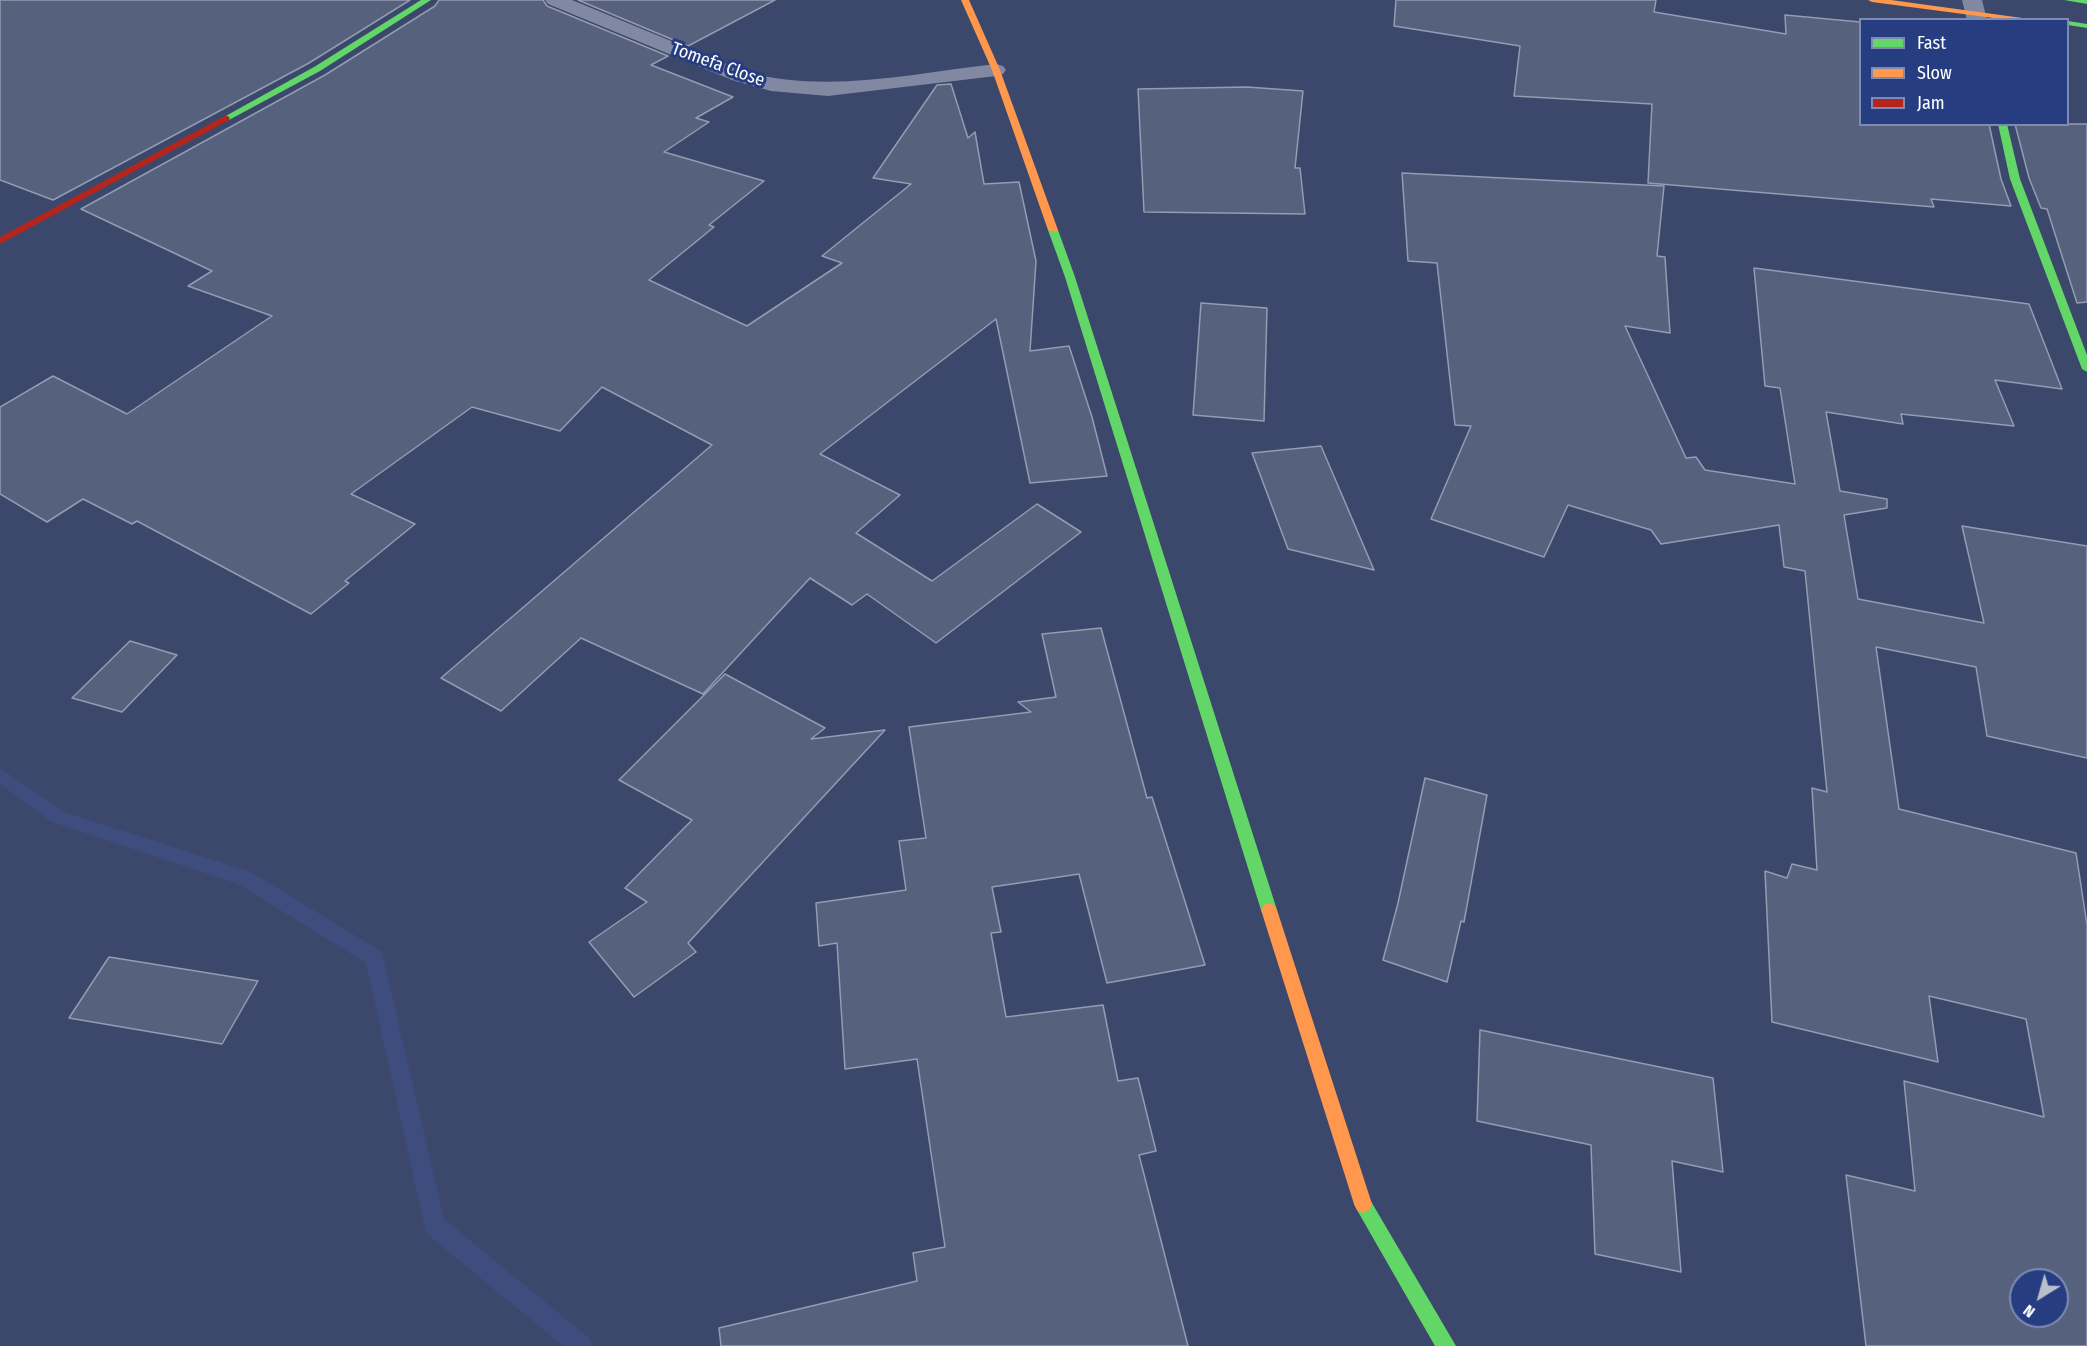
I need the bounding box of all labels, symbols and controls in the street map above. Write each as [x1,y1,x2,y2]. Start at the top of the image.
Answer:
legend [1859,18,2069,126]
text: Fast [1917,32,1946,54]
street label: Tomefa Close [669,38,767,92]
text: Slow [1917,62,1952,84]
text: Jam [1917,92,1945,114]
north arrow [2009,1268,2069,1328]
text: N [2020,1301,2039,1322]

